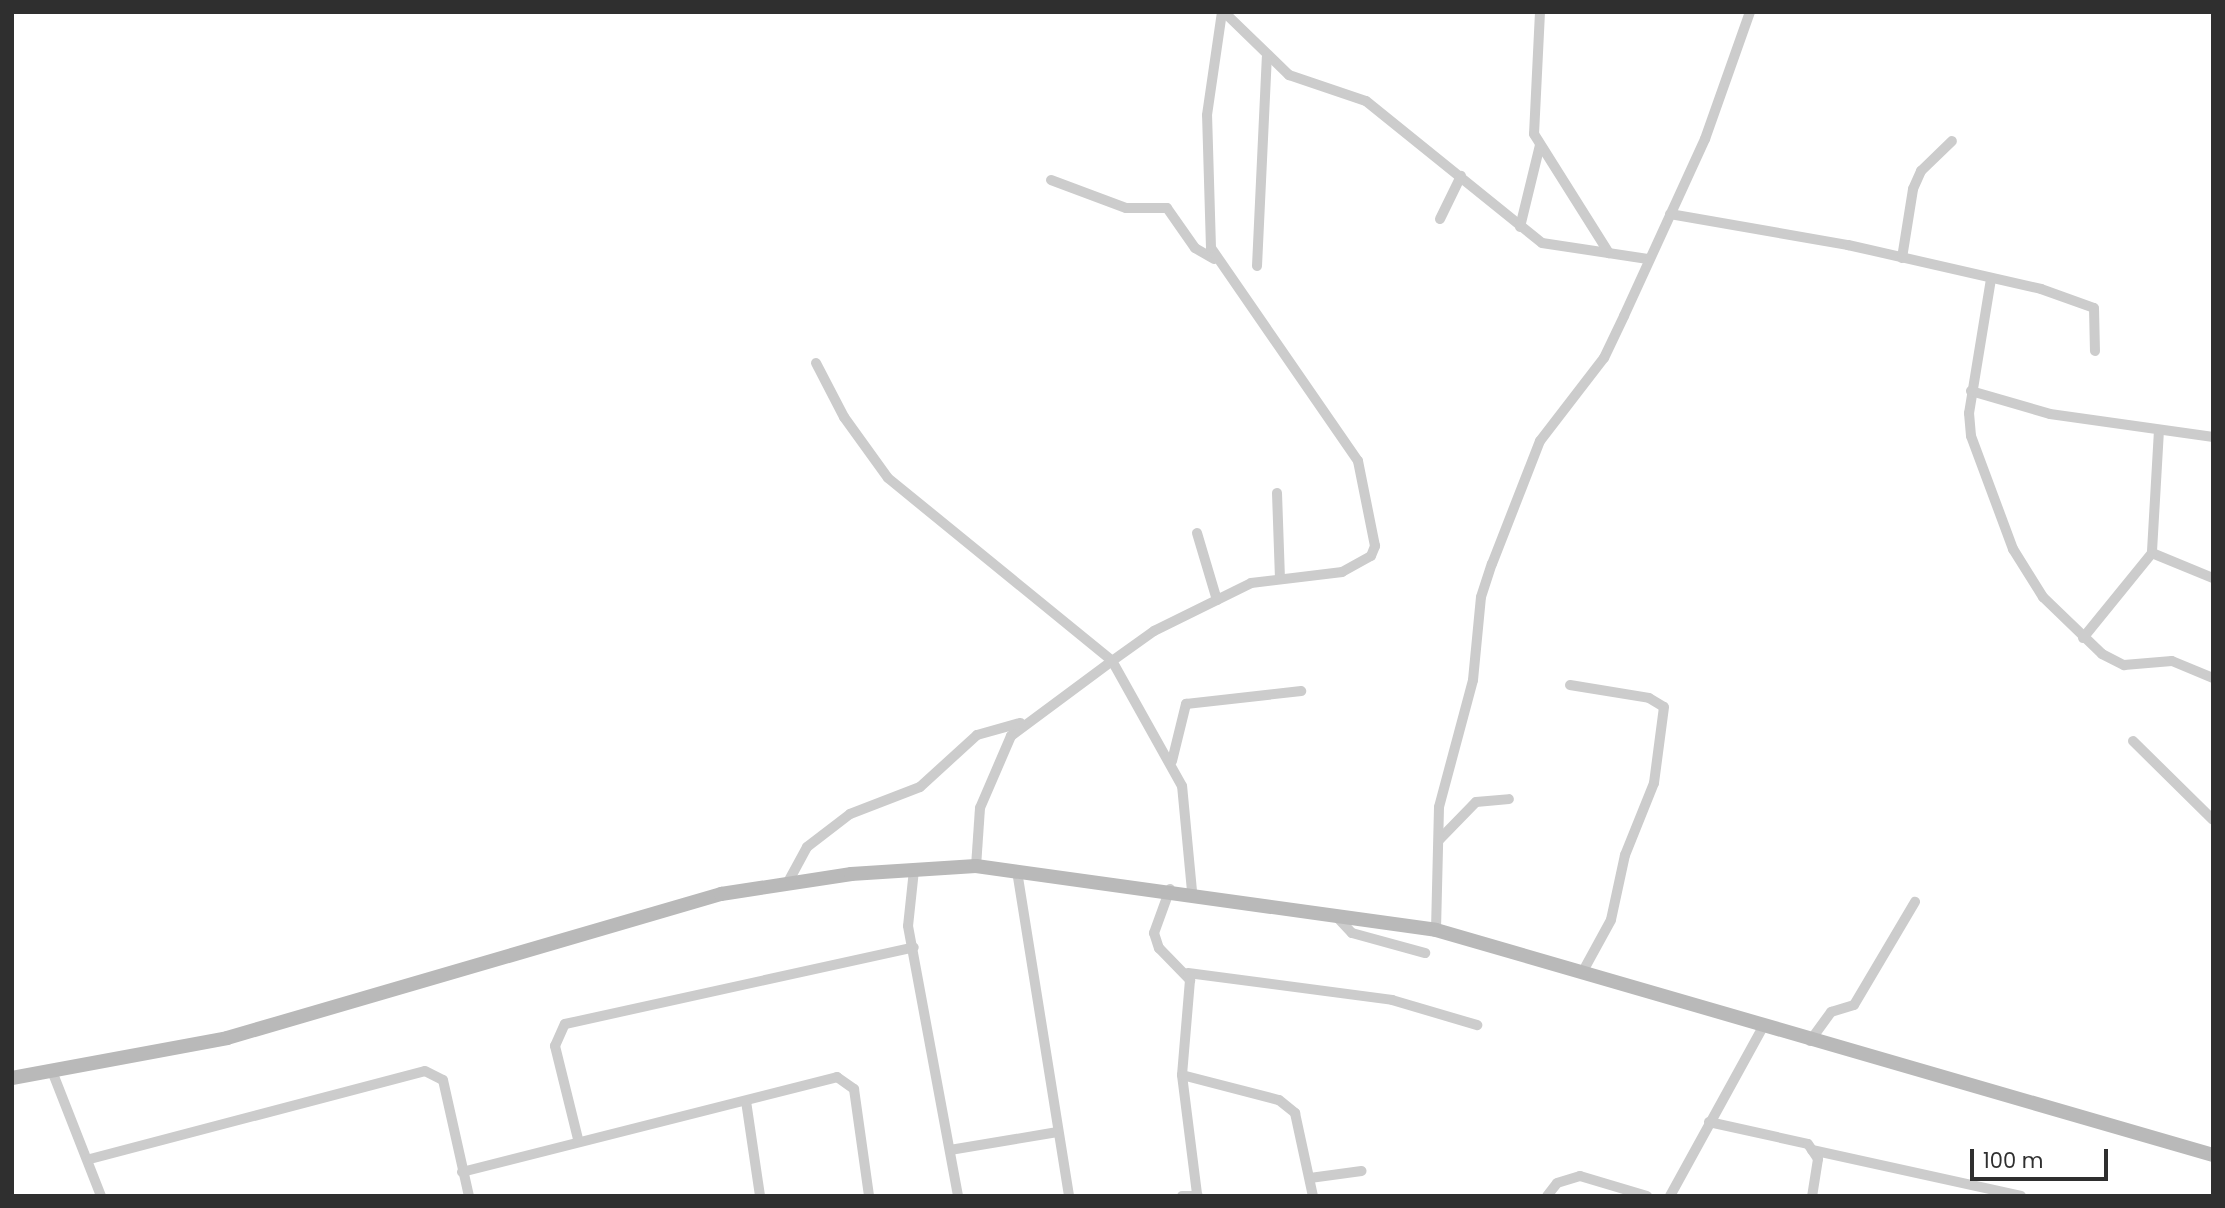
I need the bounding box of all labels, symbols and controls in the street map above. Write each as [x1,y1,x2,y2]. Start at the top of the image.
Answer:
scale bar [1973,1134,2111,1178]
text: 100 m [1983,1146,2043,1175]

